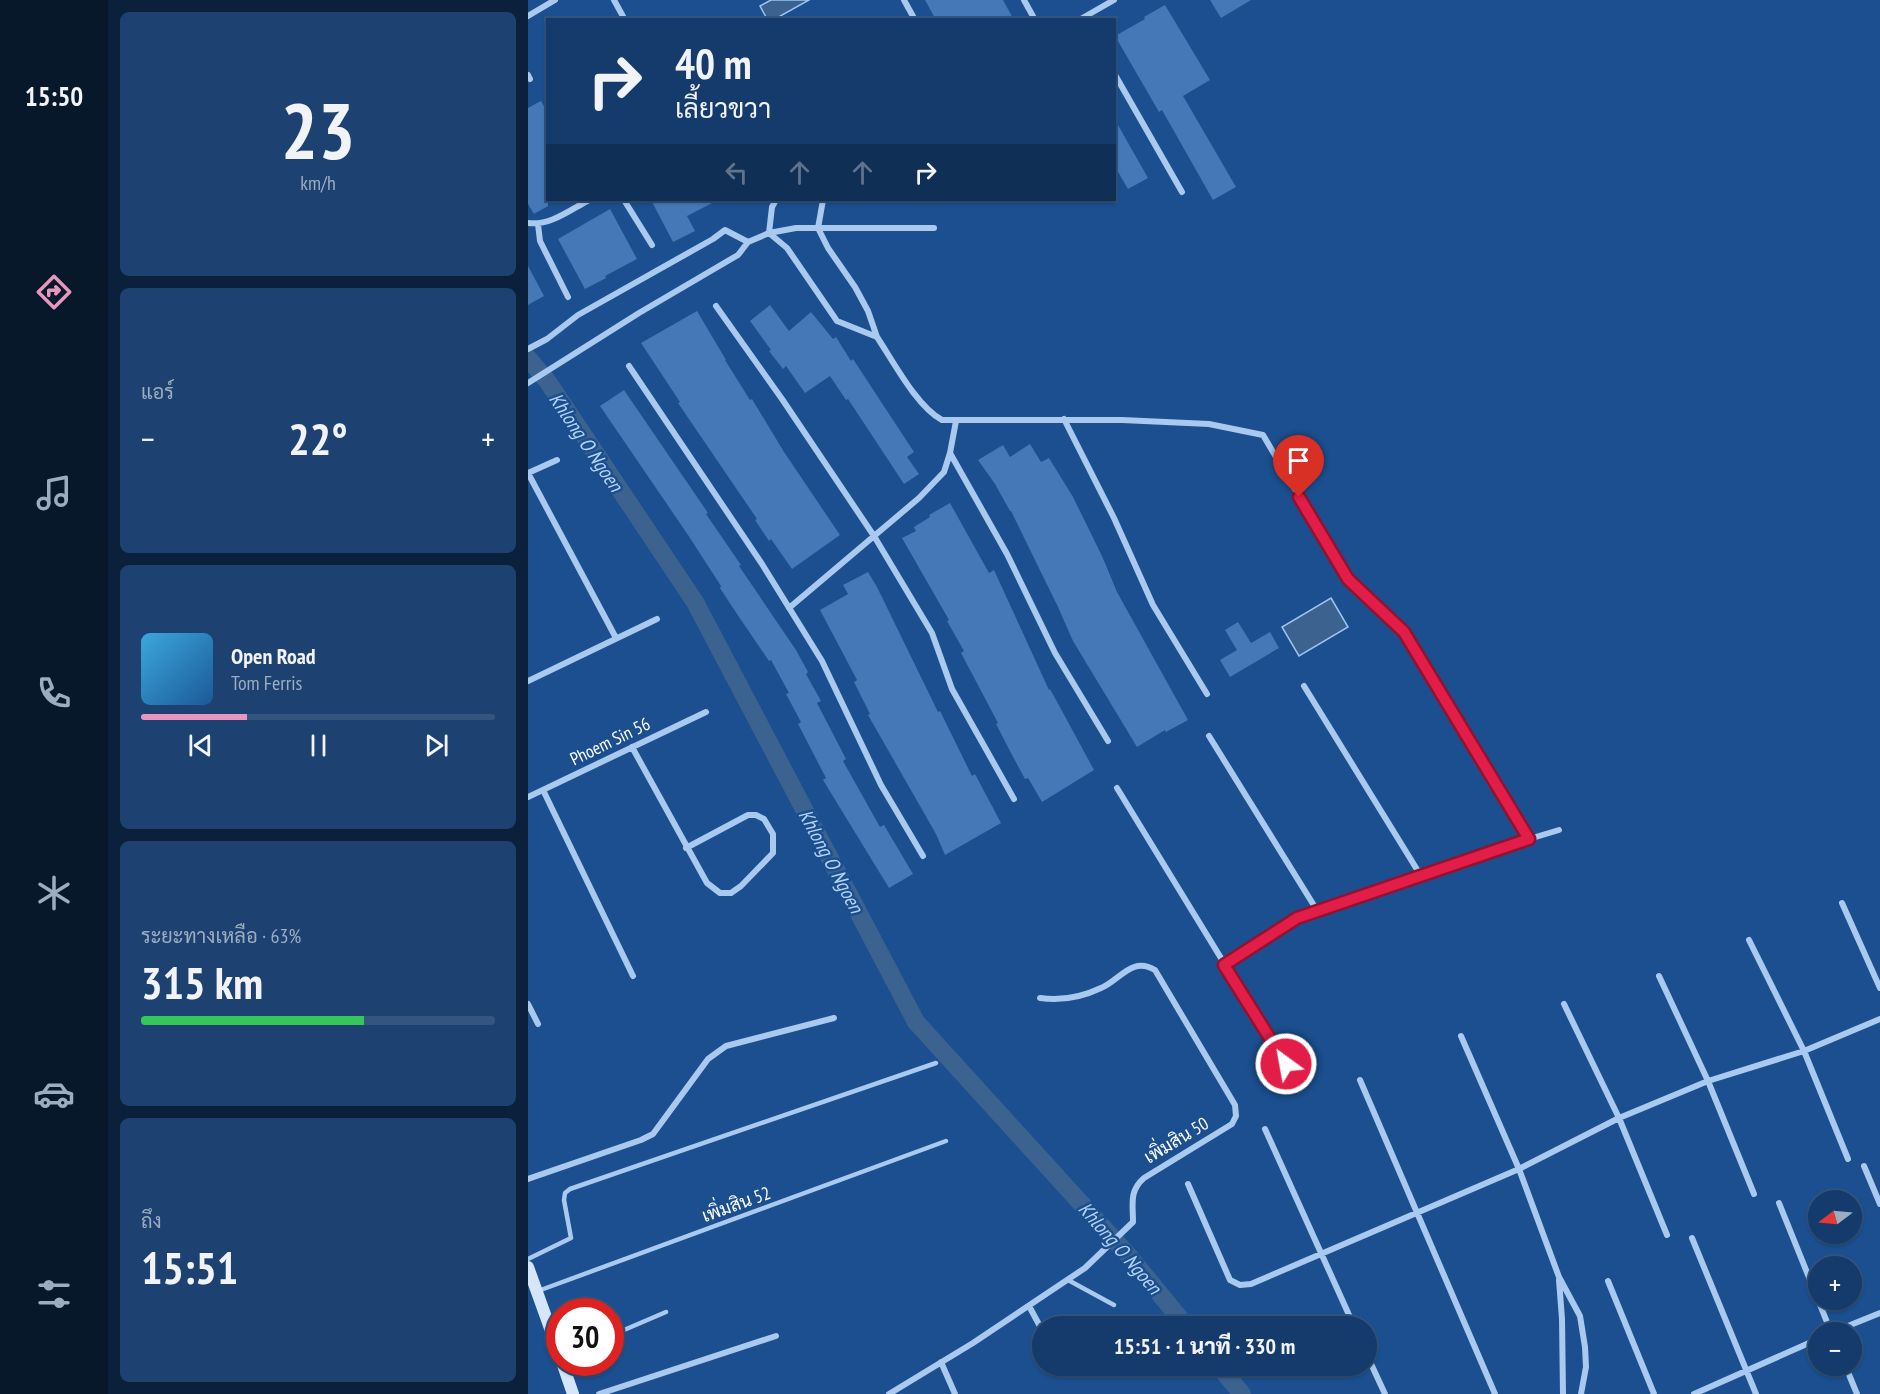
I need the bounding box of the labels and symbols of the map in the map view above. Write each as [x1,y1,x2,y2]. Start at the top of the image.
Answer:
water label: Khlong O Ngoen [543,388,629,498]
pin [1273,435,1324,497]
street label: Phoem Sin 56 [566,712,654,770]
water label: Khlong O Ngoen [793,805,870,918]
position arrow [1254,1032,1318,1096]
street label: เพิ่มสิน 50 [1138,1109,1213,1168]
street label: เพิ่มสิน 52 [697,1178,774,1227]
north arrow [1808,1190,1862,1244]
water label: Khlong O Ngoen [1073,1196,1168,1300]
speed limit sign: 30 [546,1298,624,1376]

